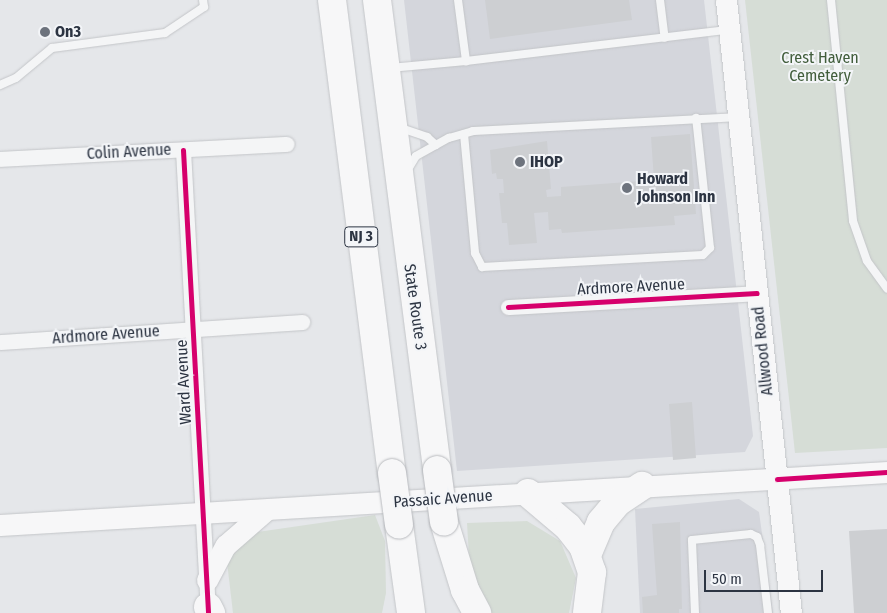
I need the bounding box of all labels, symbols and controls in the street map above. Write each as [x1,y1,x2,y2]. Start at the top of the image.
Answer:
place label: On3 [55,22,81,42]
marker: On3 [39,26,51,38]
park label: Crest Haven Cemetery [781,48,859,86]
street label: Colin Avenue [86,140,172,164]
place label: IHOP [530,152,563,172]
marker: IHOP [514,156,526,168]
place label: Howard Johnson Inn [637,169,715,207]
marker: Howard Johnson Inn [621,182,633,194]
road number: NJ 3 [344,224,378,250]
street label: State Route 3 [399,263,431,351]
street label: Ardmore Avenue [577,275,685,299]
street label: Allwood Road [749,305,777,397]
street label: Ardmore Avenue [52,322,160,348]
street label: Ward Avenue [172,339,196,425]
street label: Passaic Avenue [393,486,493,512]
scale bar [707,560,826,592]
text: 50 m [712,570,742,588]

